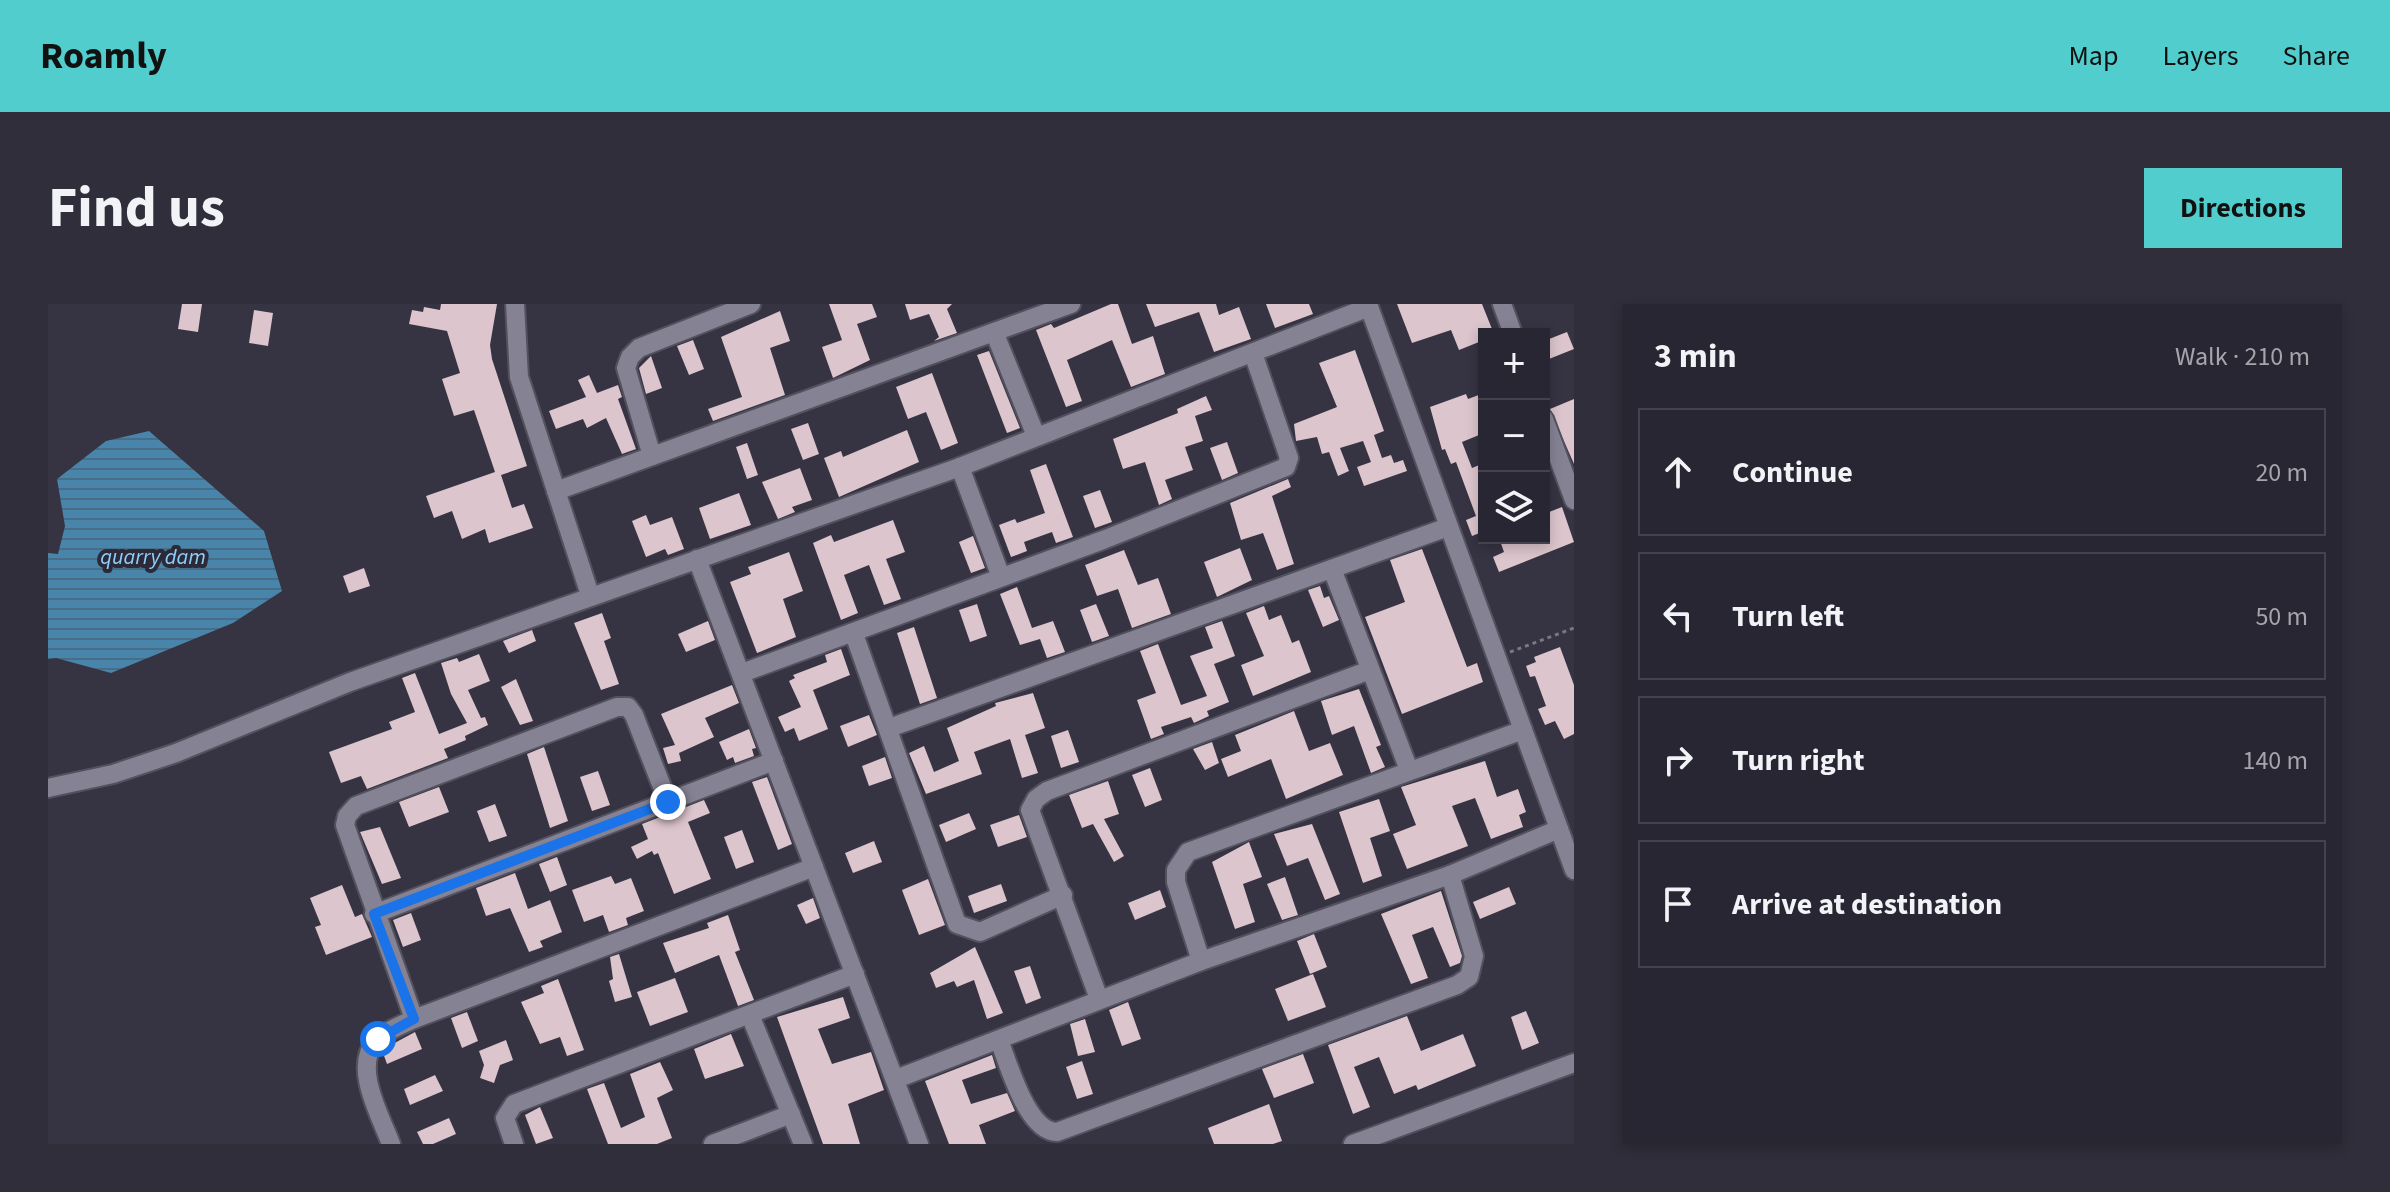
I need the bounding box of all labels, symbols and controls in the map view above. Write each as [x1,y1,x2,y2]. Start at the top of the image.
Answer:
text: Roamly [40,29,167,83]
text: Map [2068,36,2118,76]
text: Layers [2162,36,2238,76]
text: Share [2282,36,2350,76]
button: Directions [2144,168,2342,248]
text: Find us [48,169,225,248]
map controls [1478,328,1550,544]
button: + [1478,328,1550,400]
text: 3 min [1654,332,1737,381]
text: Walk · 210 m [2175,338,2310,375]
button: − [1478,400,1550,472]
icon: ahead [1656,450,1700,494]
text: Continue [1732,451,1853,494]
text: 20 m [2255,454,2308,491]
button: layers [1478,472,1550,544]
water label: quarry dam [100,541,206,573]
icon: left [1656,594,1700,638]
text: Turn left [1732,595,1844,638]
text: 50 m [2255,598,2308,635]
icon: right [1656,738,1700,782]
text: Turn right [1732,739,1864,782]
text: 140 m [2242,742,2308,779]
route end [650,784,686,820]
icon: arrive [1656,882,1700,926]
text: Arrive at destination [1732,883,2002,926]
route start [360,1021,396,1057]

